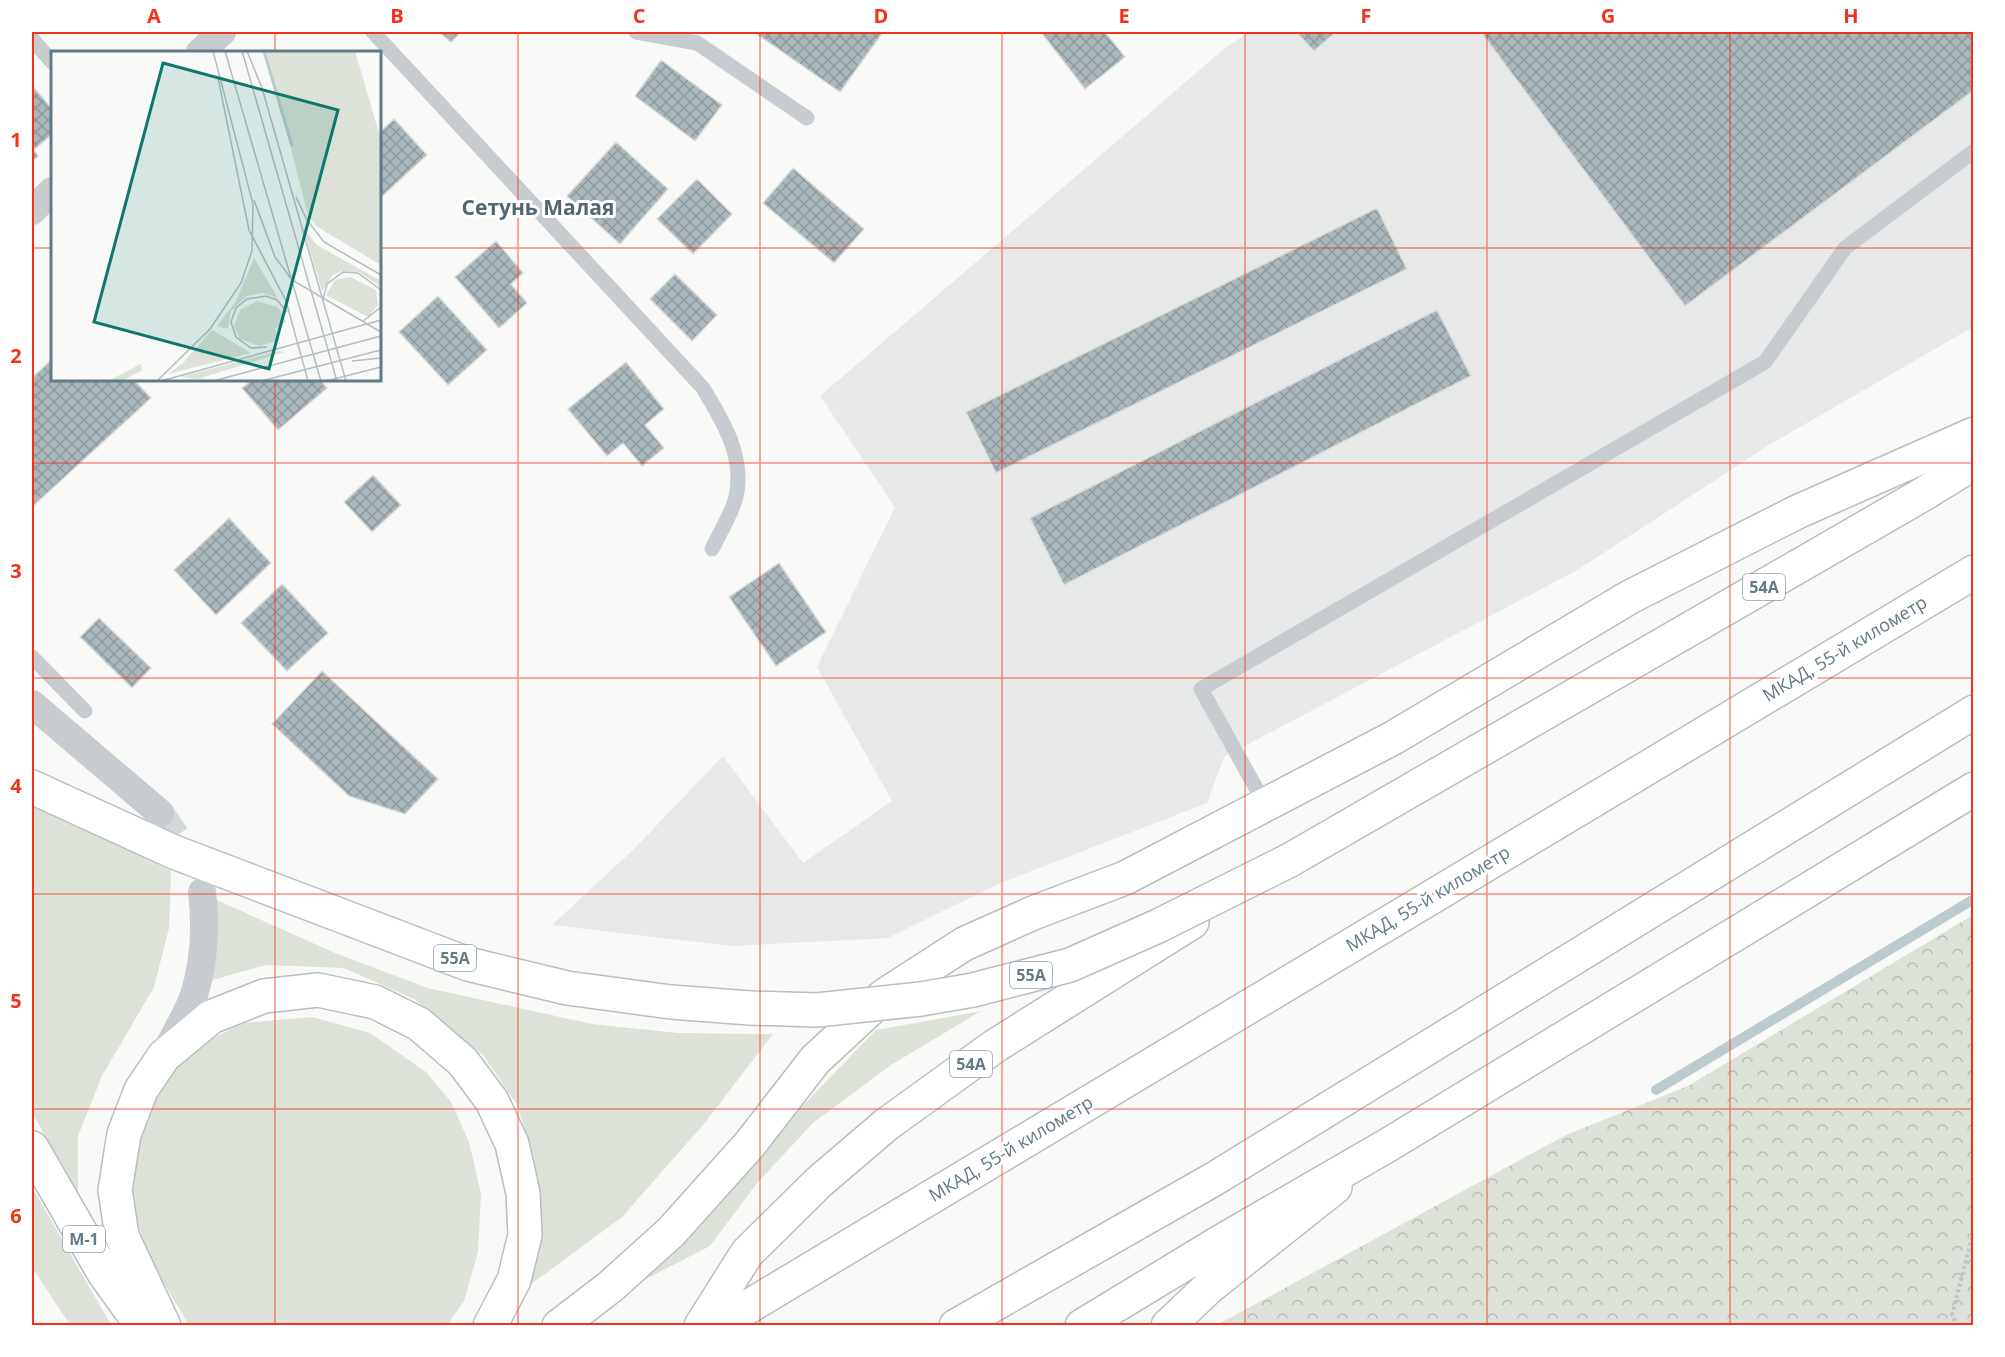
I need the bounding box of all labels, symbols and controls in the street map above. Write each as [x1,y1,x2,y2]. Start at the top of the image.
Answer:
text: A [147,2,161,29]
text: B [390,2,404,29]
text: C [633,2,646,29]
text: D [874,2,888,29]
text: E [1118,2,1130,29]
text: F [1361,2,1371,29]
text: G [1601,2,1615,29]
text: H [1843,2,1859,29]
inset map [51,51,381,381]
text: 1 [10,126,22,153]
district label: Сетунь Малая [462,193,614,221]
text: 2 [10,342,22,369]
text: 3 [10,557,22,584]
road number: 54А [1743,574,1785,600]
street label: МКАД, 55-й километр [1758,590,1931,707]
text: 4 [10,772,22,799]
street label: МКАД, 55-й километр [1341,840,1514,957]
road number: 55А [434,945,476,971]
road number: 55А [1010,962,1052,988]
text: 5 [10,987,22,1014]
road number: 54А [950,1051,992,1077]
street label: МКАД, 55-й километр [924,1090,1097,1207]
text: 6 [10,1202,22,1229]
road number: М-1 [63,1226,105,1252]

